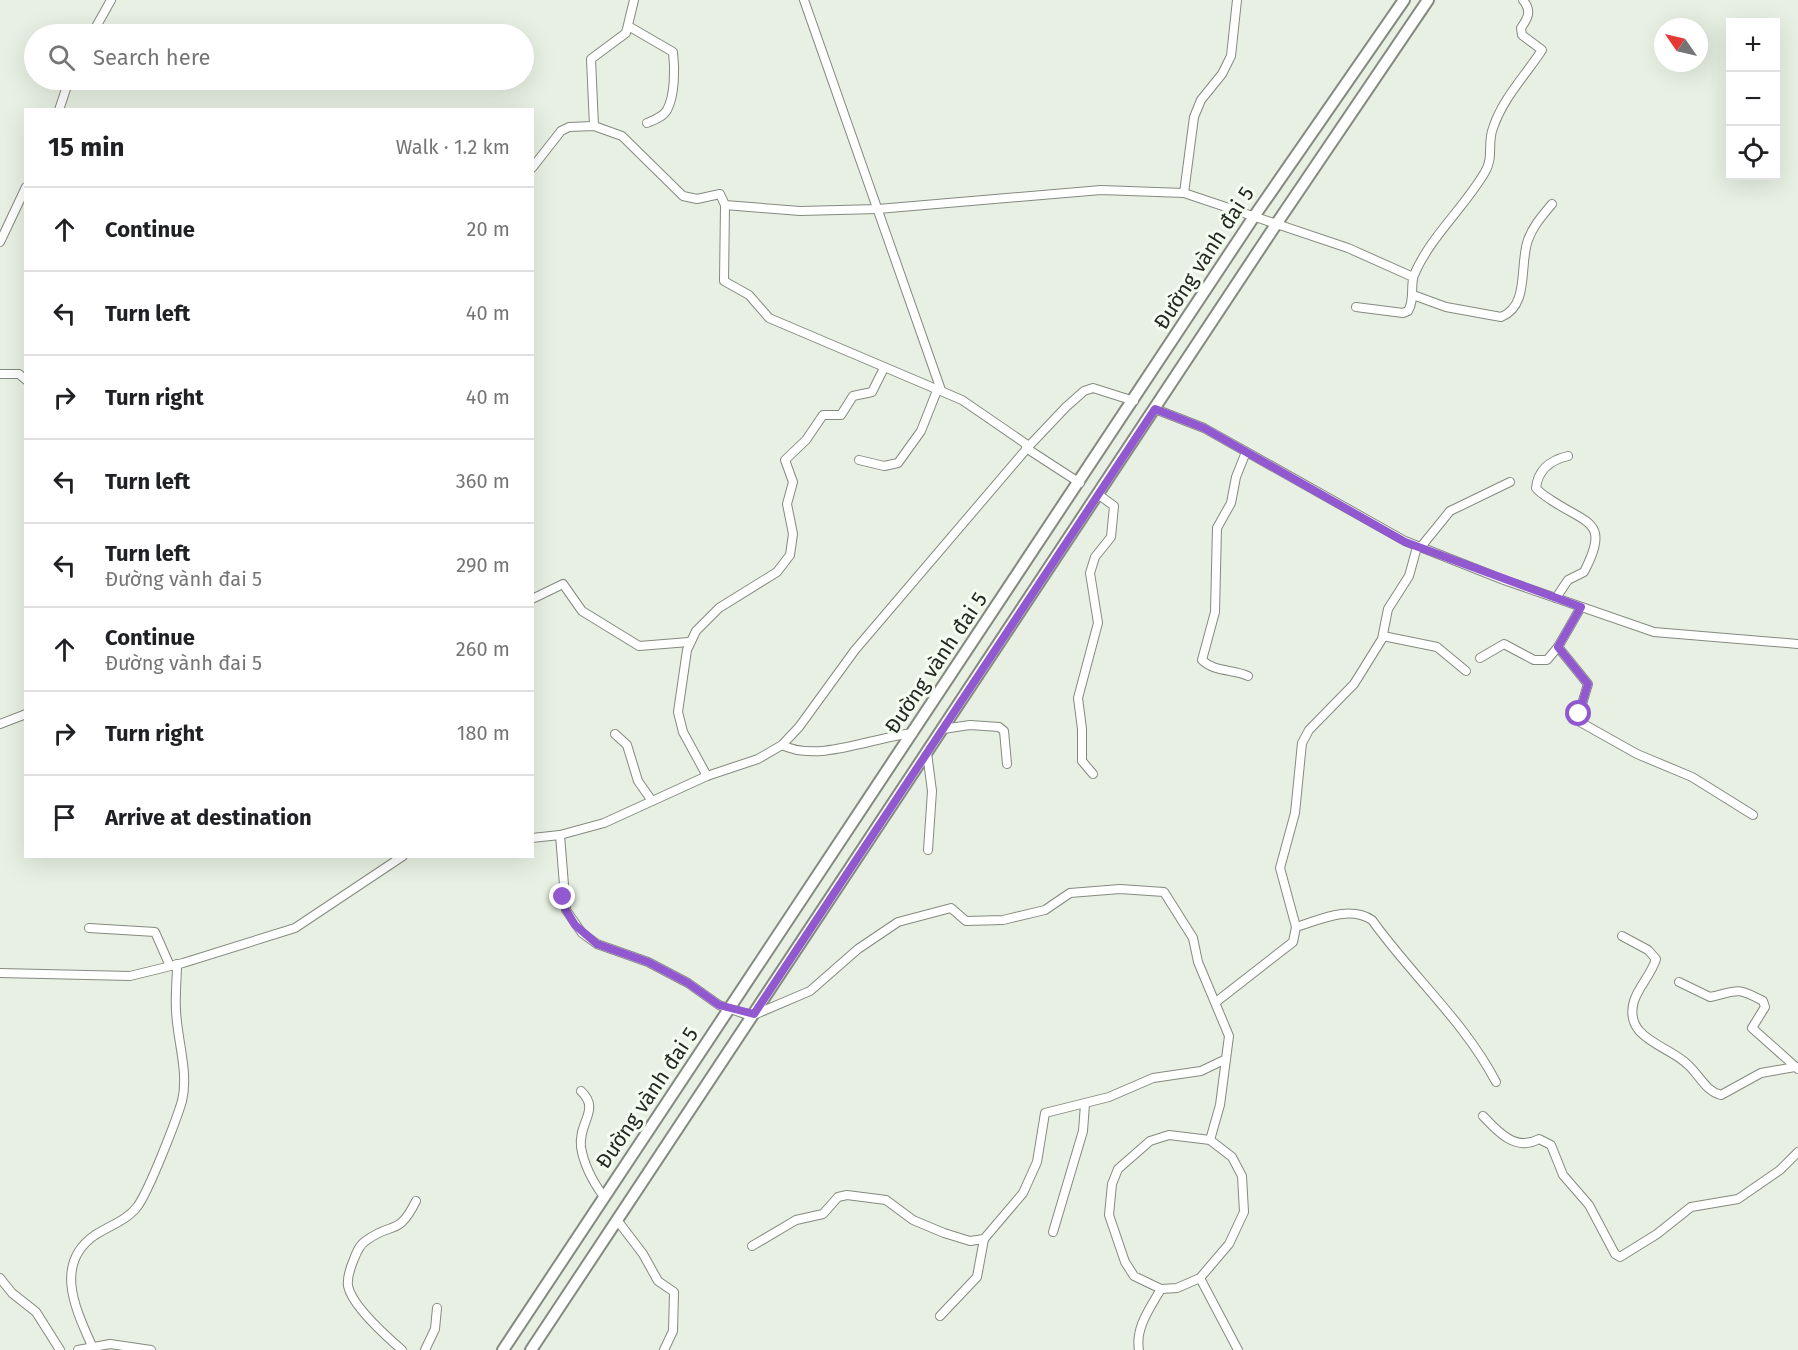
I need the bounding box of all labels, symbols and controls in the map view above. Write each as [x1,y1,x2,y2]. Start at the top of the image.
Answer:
north arrow [1654,18,1708,72]
map controls [1726,18,1780,180]
button: + [1726,18,1780,72]
search box [24,24,534,90]
icon: search [45,41,78,74]
text: Search here [93,44,211,71]
button: − [1726,72,1780,126]
button: locate [1726,126,1780,180]
text: 15 min [48,132,124,163]
text: Walk · 1.2 km [396,135,510,159]
street label: Đường vành đai 5 [1148,182,1260,334]
icon: ahead [48,213,81,246]
text: Continue [105,216,195,243]
text: 20 m [467,217,510,241]
icon: left [48,297,81,330]
text: Turn left [105,300,190,327]
text: 40 m [466,301,510,325]
icon: right [48,381,81,414]
text: Turn right [105,384,204,411]
text: 40 m [466,385,510,409]
icon: left [48,465,81,498]
text: Turn left [105,468,190,495]
text: 360 m [456,469,510,493]
text: Turn left [105,540,190,567]
icon: left [48,549,81,582]
text: 290 m [456,553,510,577]
text: Đường vành đai 5 [105,567,262,591]
street label: Đường vành đai 5 [879,587,993,739]
text: Continue [105,624,195,651]
icon: ahead [48,633,81,666]
text: 260 m [456,637,510,661]
text: Đường vành đai 5 [105,651,262,675]
route start [1565,700,1591,726]
icon: right [48,717,81,750]
text: Turn right [105,720,204,747]
text: 180 m [457,721,510,745]
icon: arrive [48,801,81,834]
text: Arrive at destination [105,804,312,831]
route end [549,883,575,909]
street label: Đường vành đai 5 [590,1022,704,1174]

